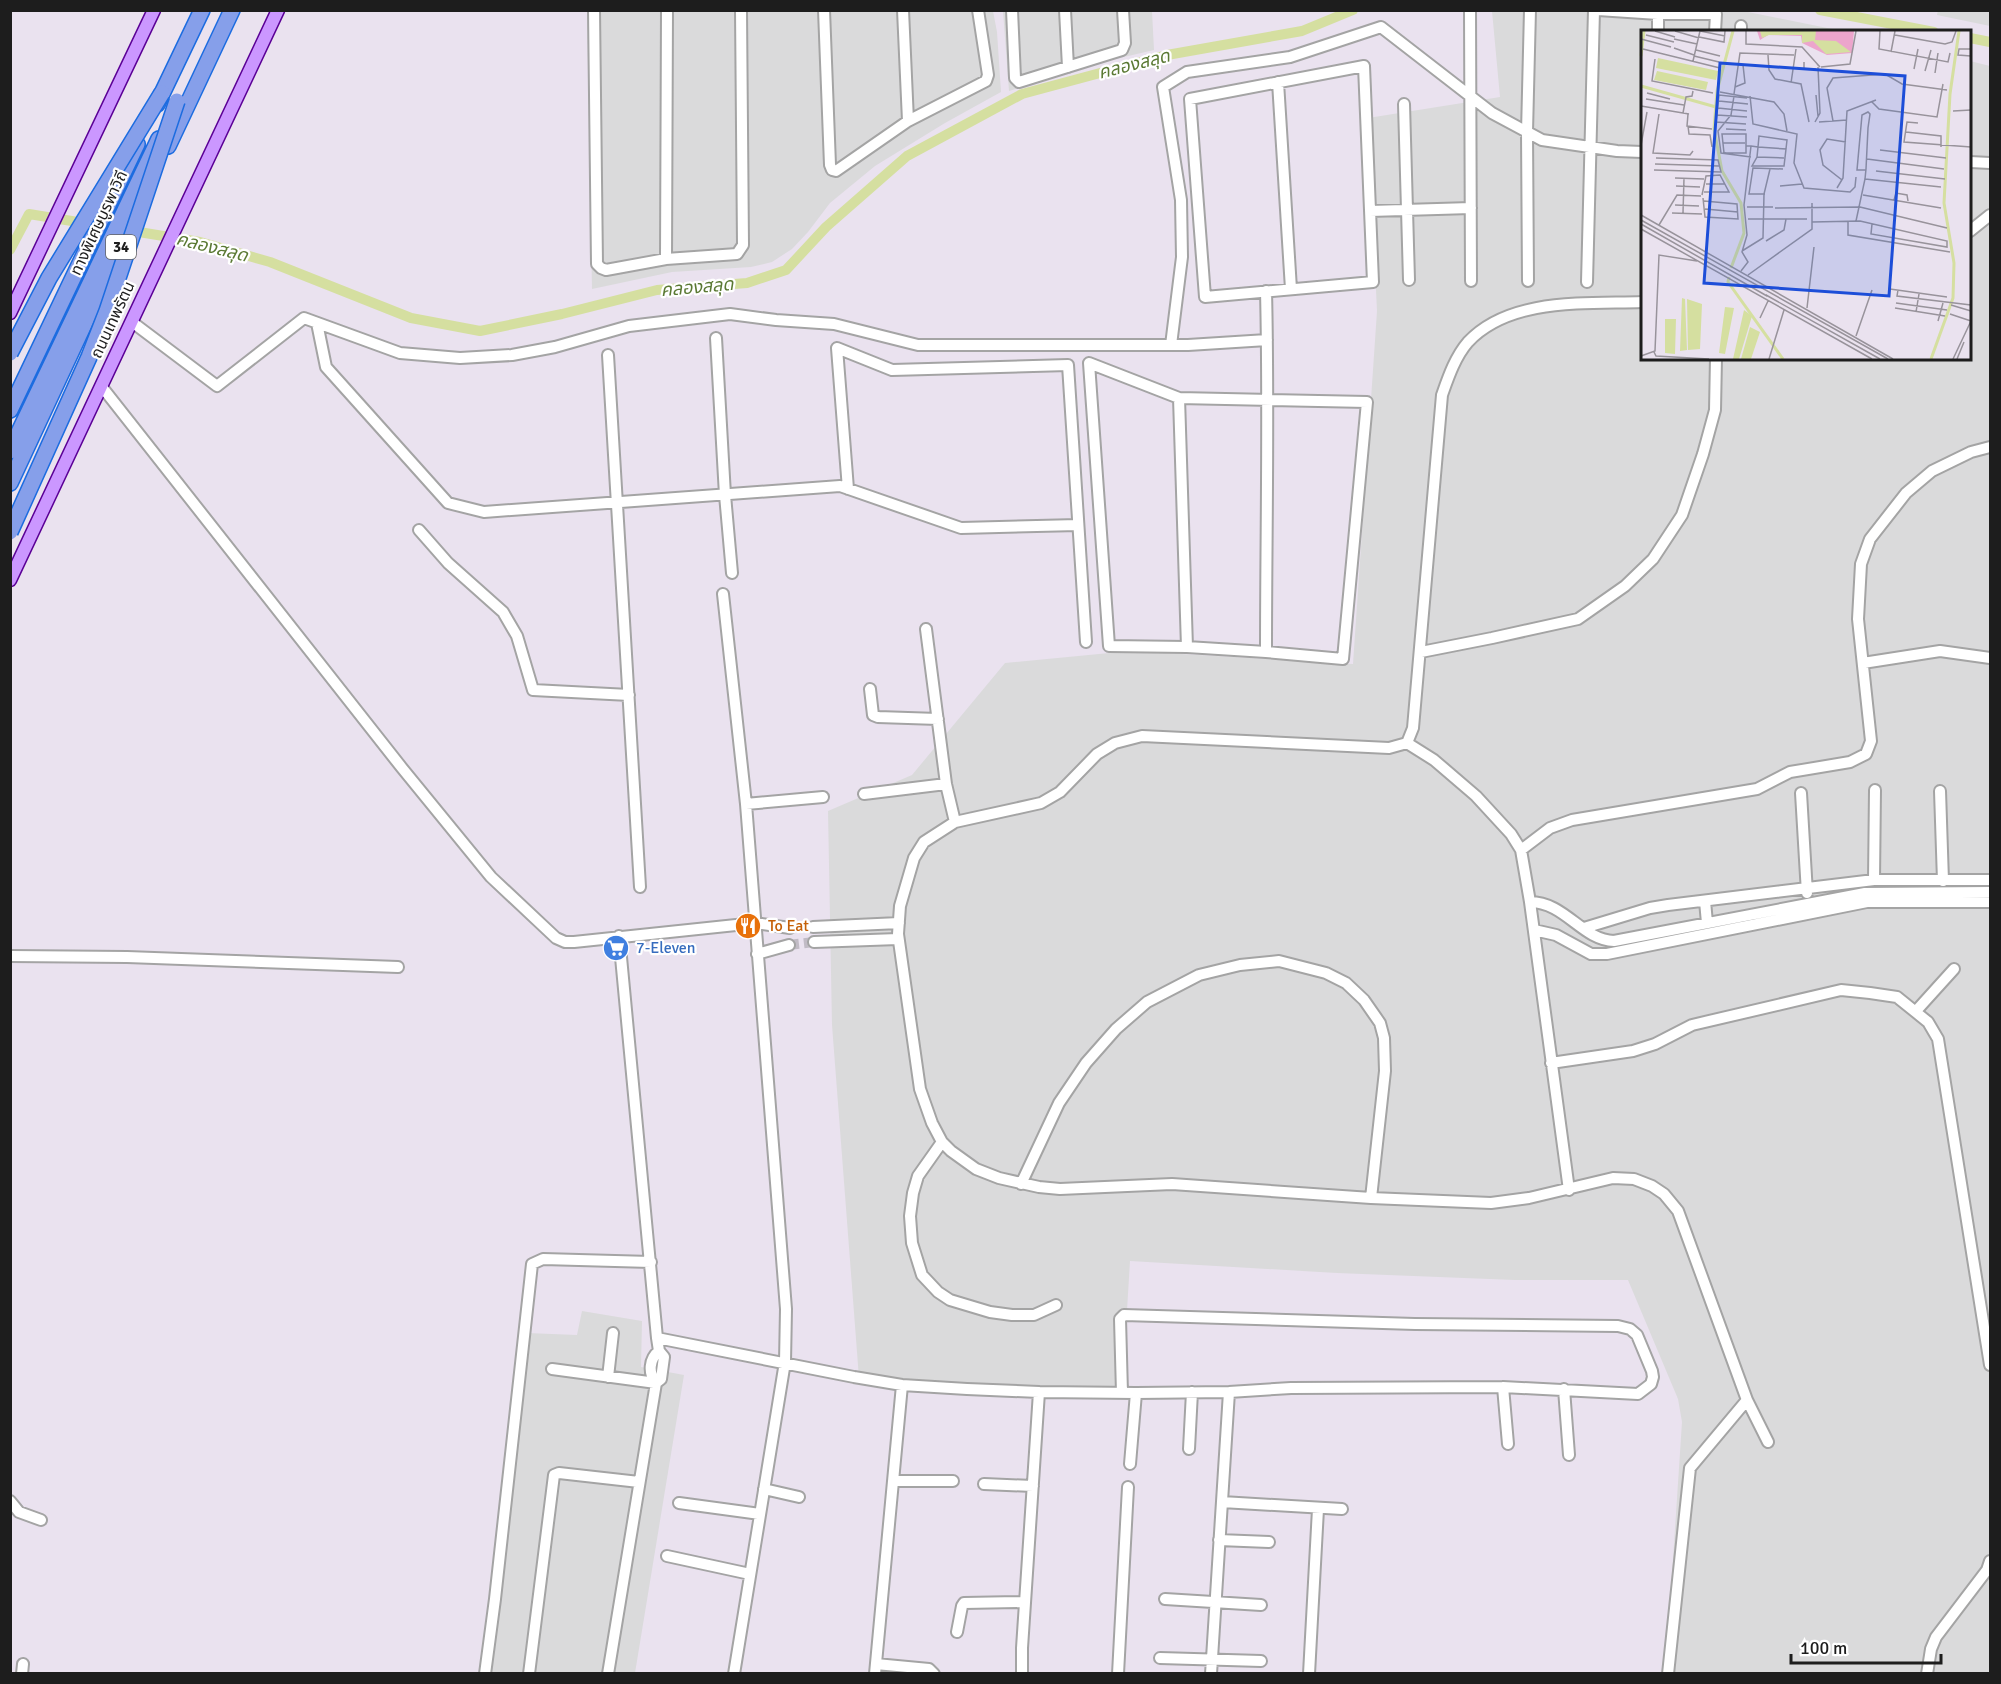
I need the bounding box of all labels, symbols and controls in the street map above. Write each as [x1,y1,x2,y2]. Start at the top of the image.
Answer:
inset map [1641,30,1971,360]
water label: คลองสลุด [1096,44,1173,84]
street label: ทางพิเศษบูรพาวิถี [66,167,132,279]
water label: คลองสลุด [174,227,251,267]
road number: 34 [106,235,136,259]
water label: คลองสลุด [660,273,735,301]
street label: ถนนเทพรัตน [86,278,140,362]
restaurant icon: To Eat [733,911,763,941]
place label: To Eat [768,916,809,936]
supermarket icon: 7-Eleven [601,933,631,963]
place label: 7-Eleven [636,938,695,958]
scale bar [1791,1627,1941,1665]
text: 100 m [1800,1637,1847,1659]

